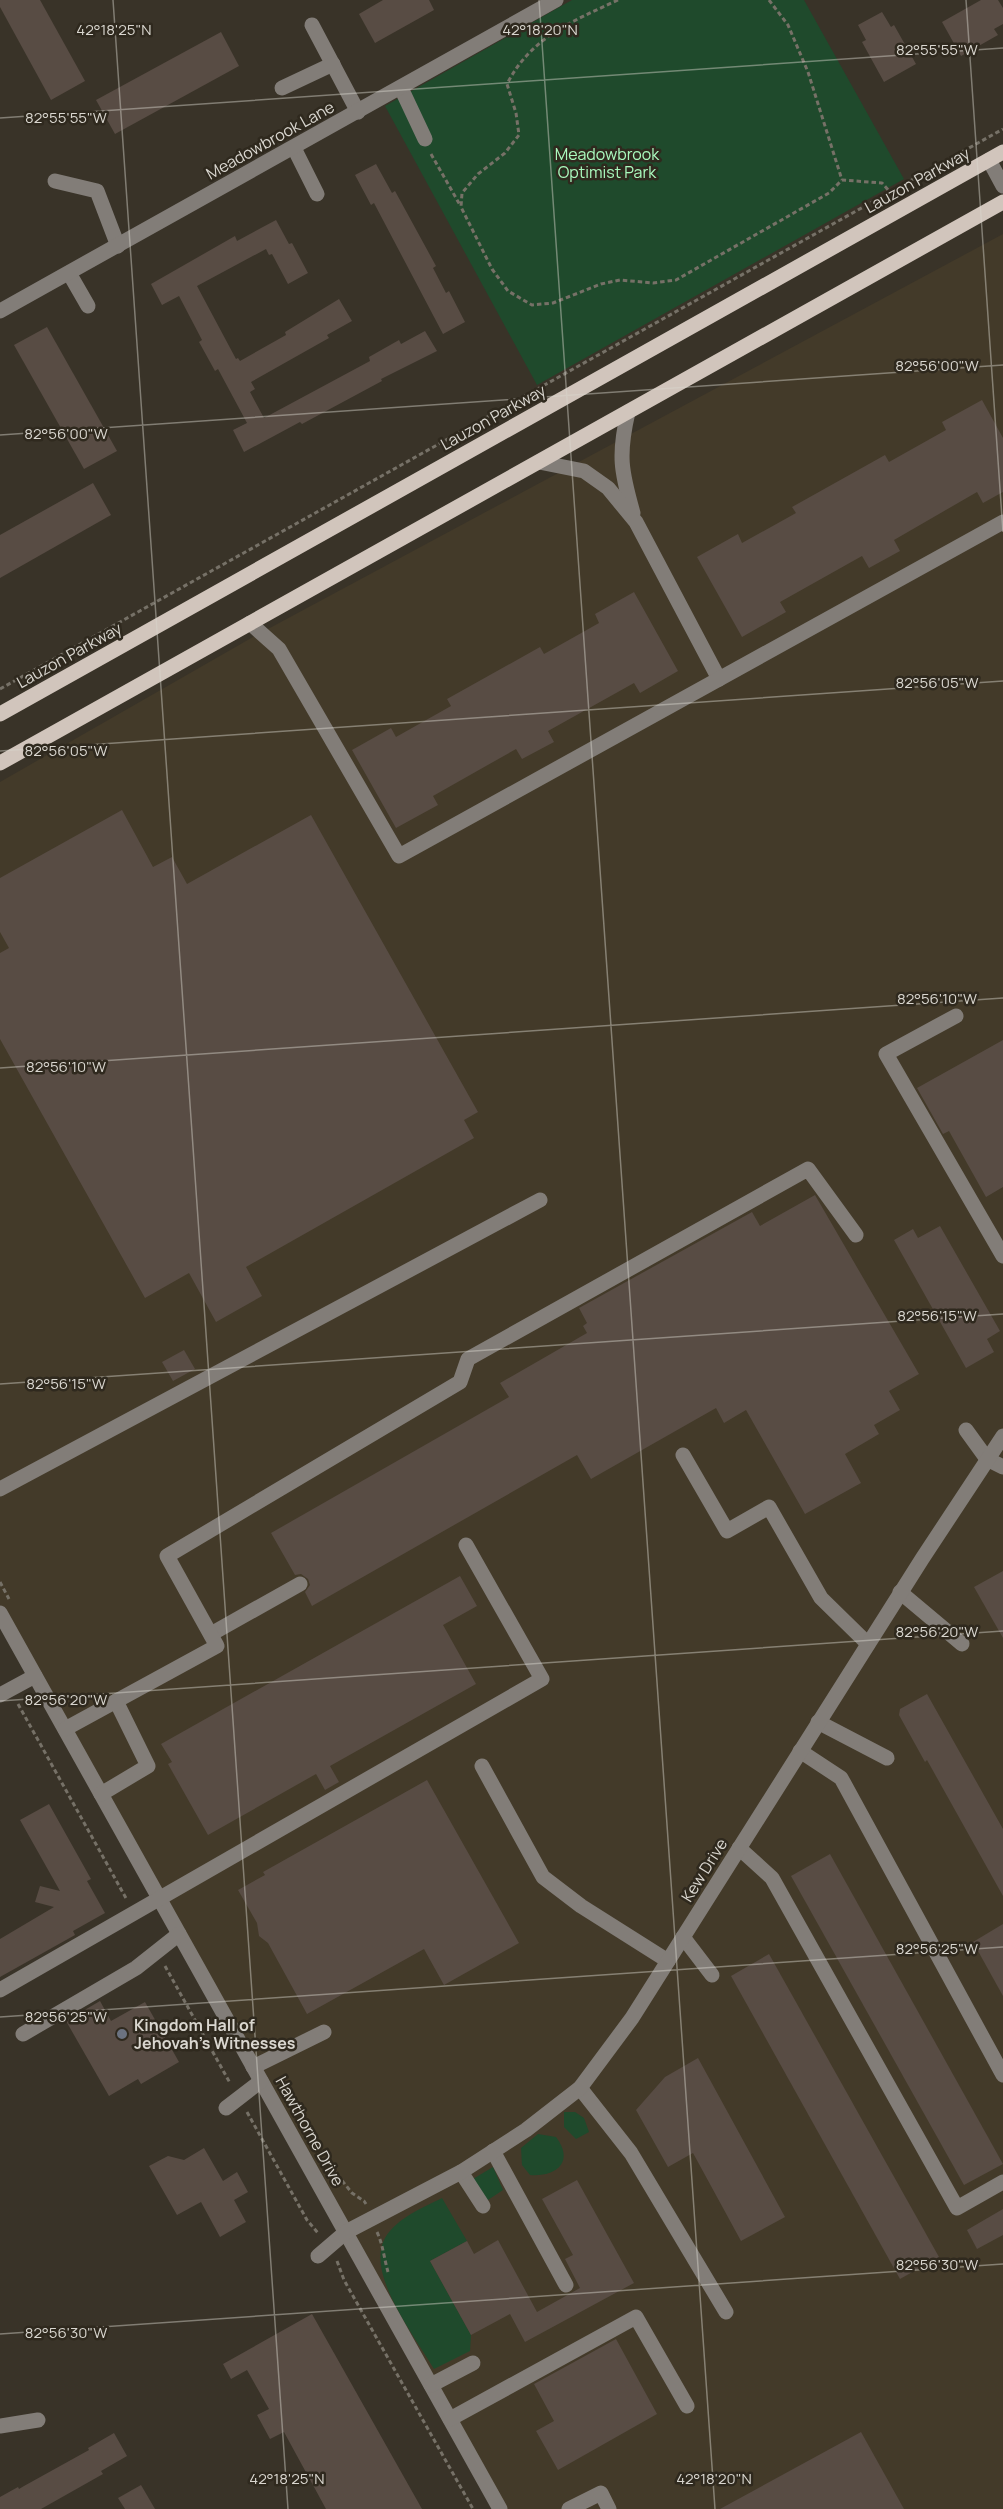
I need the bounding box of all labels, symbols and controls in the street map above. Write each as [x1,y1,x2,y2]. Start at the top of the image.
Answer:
text: 42°18'25"N [76,19,152,40]
text: 42°18'20"N [502,19,578,40]
text: 82°55'55"W [896,39,978,60]
street label: Meadowbrook Lane [202,96,338,184]
text: 82°55'55"W [25,107,107,128]
street label: Lauzon Parkway [860,142,974,218]
park label: Meadowbrook Optimist Park [555,143,660,183]
text: 82°56'00"W [895,355,979,376]
street label: Lauzon Parkway [436,379,550,455]
text: 82°56'00"W [24,423,108,444]
street label: Lauzon Parkway [12,617,126,693]
text: 82°56'05"W [896,672,978,693]
text: 82°56'05"W [25,740,107,761]
text: 82°56'10"W [897,988,977,1009]
text: 82°56'10"W [26,1056,106,1077]
text: 82°56'15"W [897,1305,977,1326]
text: 82°56'15"W [26,1373,106,1394]
text: 82°56'20"W [896,1621,978,1642]
text: 82°56'20"W [25,1689,107,1710]
street label: Kew Drive [676,1834,732,1906]
text: 82°56'25"W [896,1938,978,1959]
text: 82°56'25"W [25,2006,107,2027]
place label: Kingdom Hall of Jehovah's Witnesses [134,2014,296,2054]
marker: Kingdom Hall of Jehovah's Witnesses [115,2027,129,2041]
street label: Hawthorne Drive [271,2072,349,2190]
text: 82°56'30"W [896,2254,978,2275]
text: 82°56'30"W [25,2322,107,2343]
text: 42°18'25"N [249,2468,325,2489]
text: 42°18'20"N [676,2468,752,2489]

